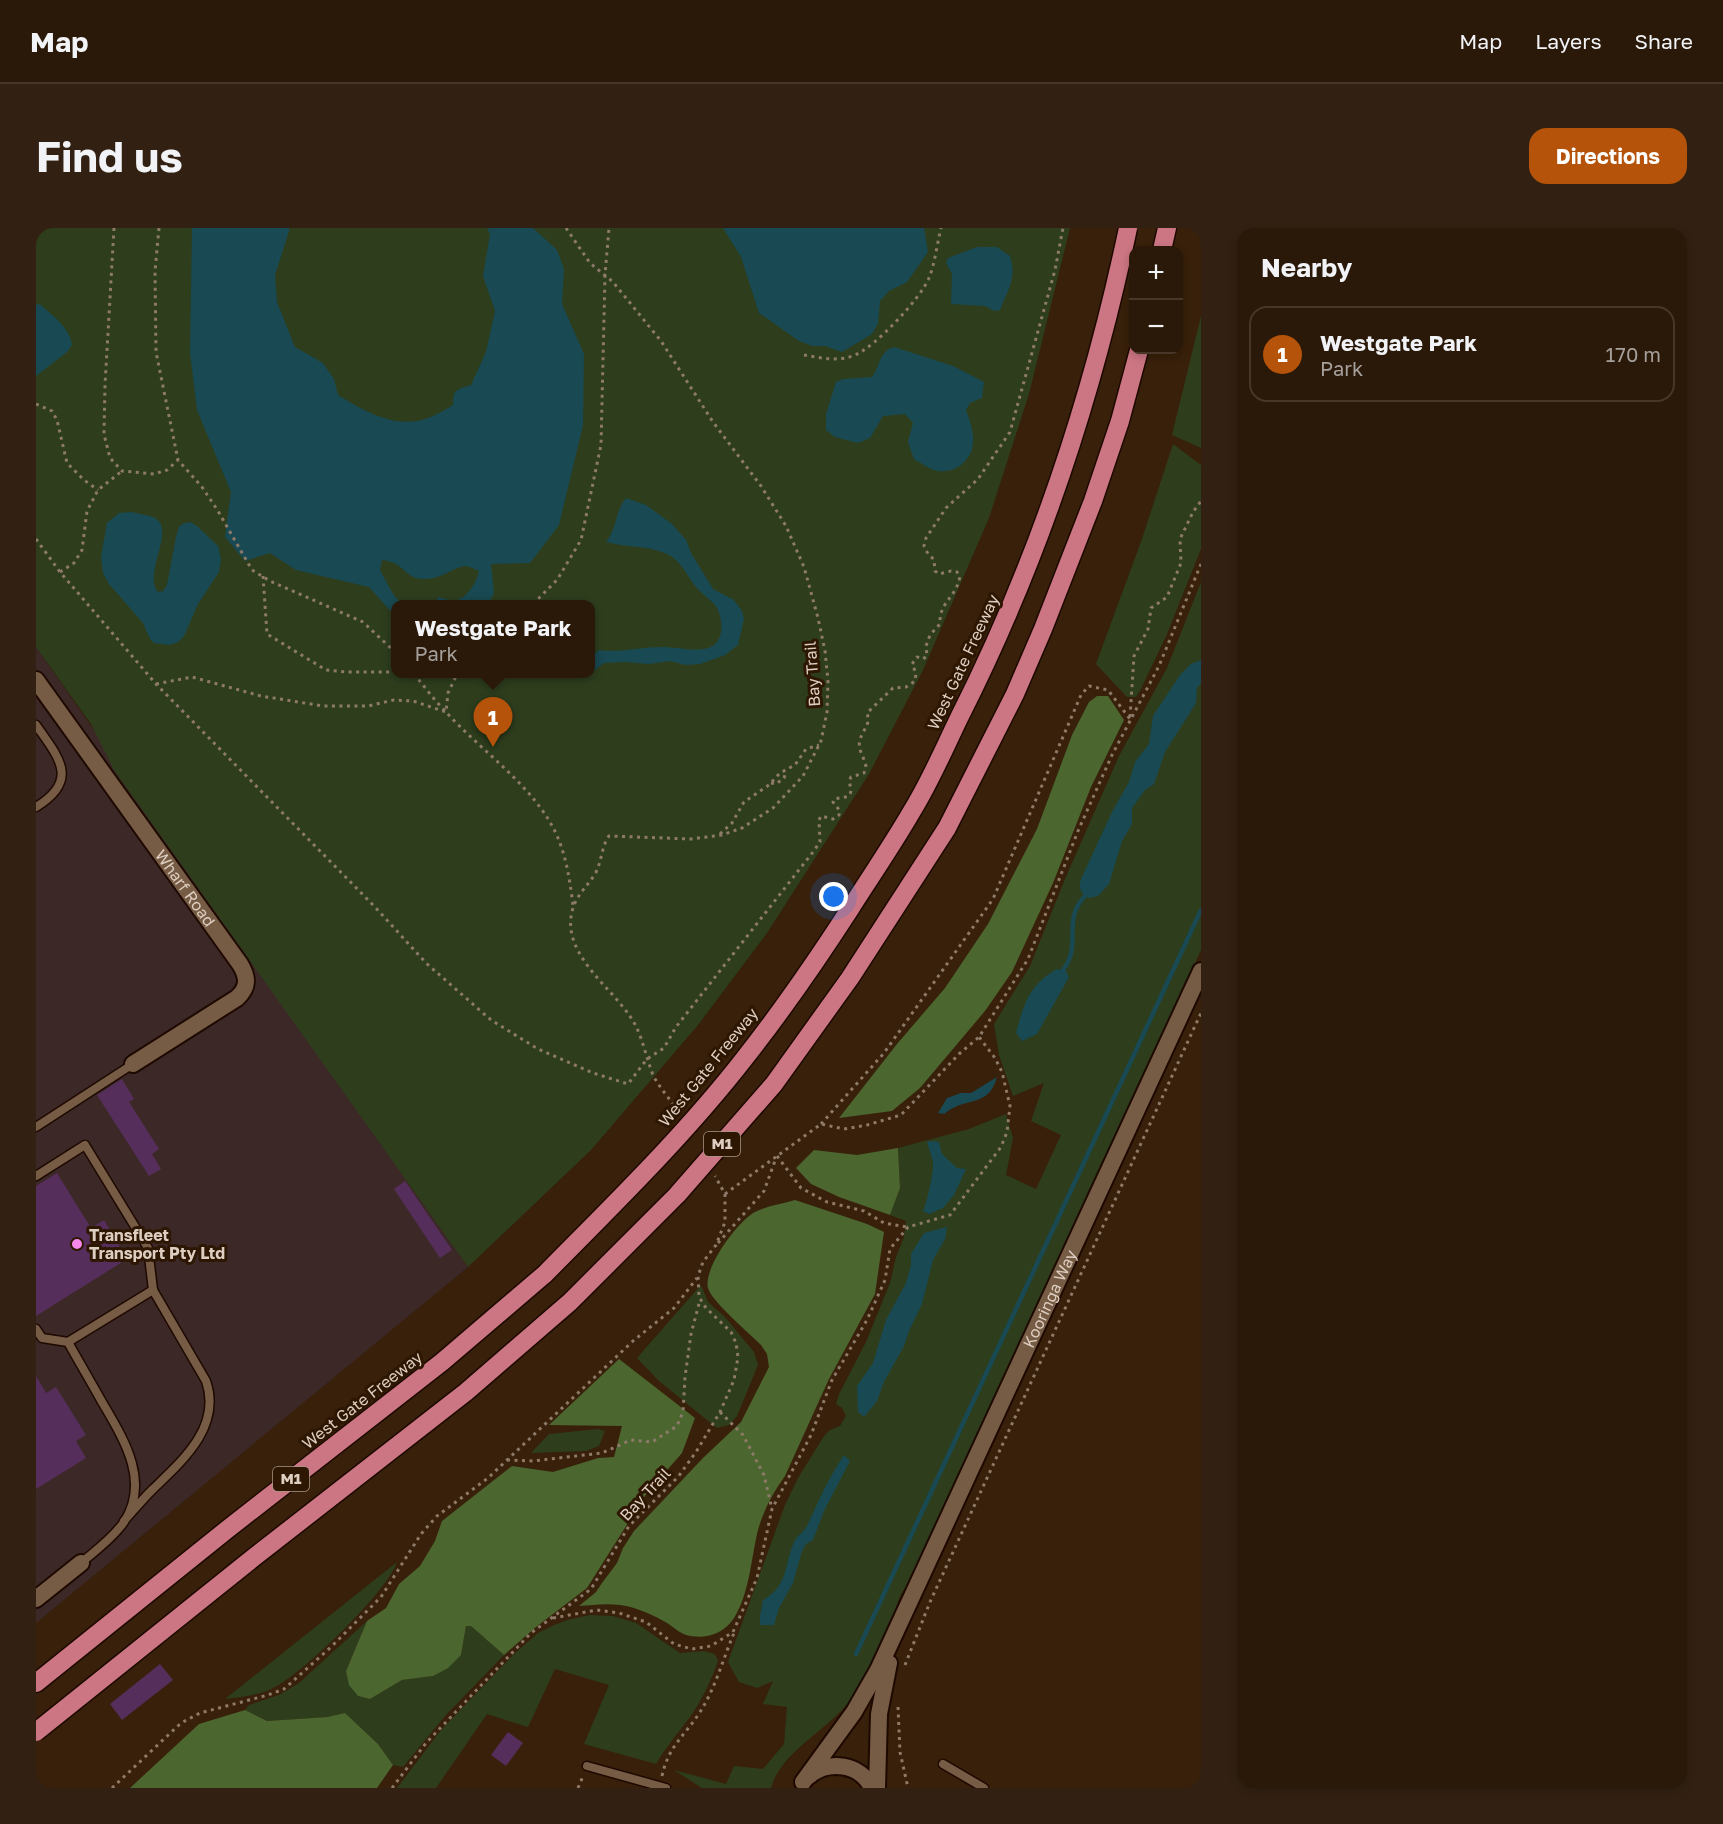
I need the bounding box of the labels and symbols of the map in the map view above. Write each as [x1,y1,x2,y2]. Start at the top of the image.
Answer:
street label: West Gate Freeway [923,591,1003,733]
street label: Bay Trail [800,641,824,707]
pin: 1 [474,698,512,747]
street label: Wharf Road [151,846,220,930]
your location [819,882,848,911]
street label: West Gate Freeway [654,1004,762,1130]
road number: M1 [704,1132,740,1156]
place label: Transfleet Transport Pty Ltd [89,1225,225,1263]
marker: Transfleet Transport Pty Ltd [70,1237,84,1251]
street label: Kooringa Way [1018,1247,1081,1351]
street label: West Gate Freeway [298,1347,426,1453]
street label: Bay Trail [615,1463,675,1525]
road number: M1 [273,1467,309,1491]

